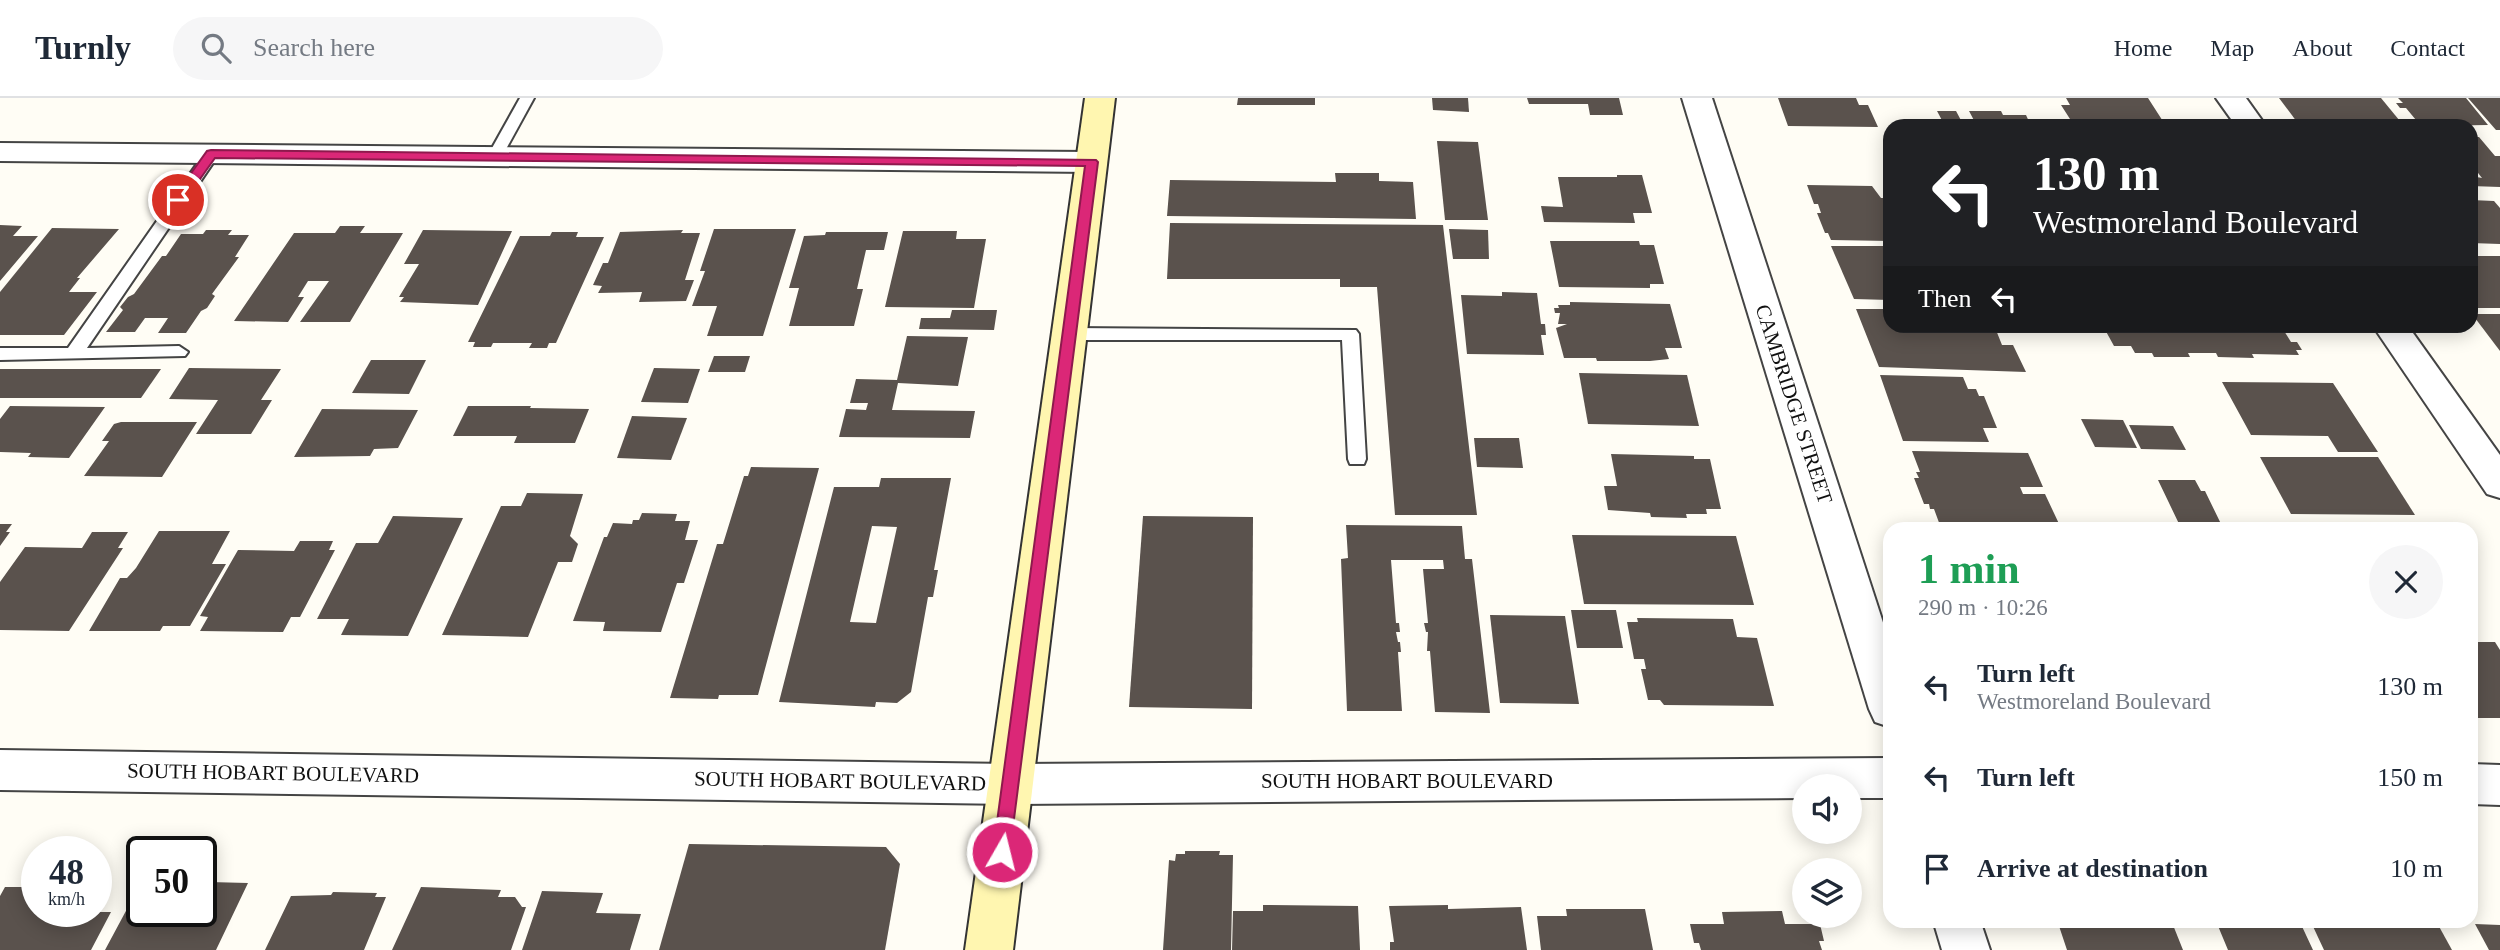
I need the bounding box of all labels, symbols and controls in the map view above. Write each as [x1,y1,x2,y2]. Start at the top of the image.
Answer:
search box [173,17,663,80]
icon: search [197,29,235,67]
text: Turnly [35,30,131,66]
text: Search here [253,33,375,62]
text: Home [2114,35,2172,61]
text: Map [2210,35,2254,61]
text: About [2292,35,2352,61]
text: Contact [2390,35,2465,61]
text: 130 m [2033,146,2160,201]
icon: left [1918,147,2009,238]
pin [148,170,208,230]
icon: arrive [159,181,197,219]
text: Westmoreland Boulevard [2033,204,2358,240]
icon: left [1985,280,2023,318]
text: Then [1918,284,1971,313]
street label: CAMBRIDGE STREET [1750,301,1838,507]
button: close [2369,545,2443,619]
text: 1 min [1918,546,2020,592]
text: 290 m · 10:26 [1918,595,2048,620]
text: Turn left [1977,659,2075,688]
icon: left [1918,668,1956,706]
text: 130 m [2377,672,2443,701]
text: Westmoreland Boulevard [1977,689,2211,714]
street label: SOUTH HOBART BOULEVARD [127,758,419,788]
icon: left [1918,759,1956,797]
text: Turn left [1977,763,2075,792]
text: 150 m [2377,763,2443,792]
street label: SOUTH HOBART BOULEVARD [694,766,986,796]
street label: SOUTH HOBART BOULEVARD [1261,769,1553,793]
map controls [1792,774,1862,928]
button: sound [1792,774,1862,844]
position arrow [965,815,1039,889]
speed limit sign: 50 [126,836,217,927]
icon: arrive [1918,850,1956,888]
text: 48 [49,853,84,892]
text: Arrive at destination [1977,854,2208,883]
text: 10 m [2390,854,2443,883]
button: layers [1792,858,1862,928]
text: km/h [48,889,85,909]

